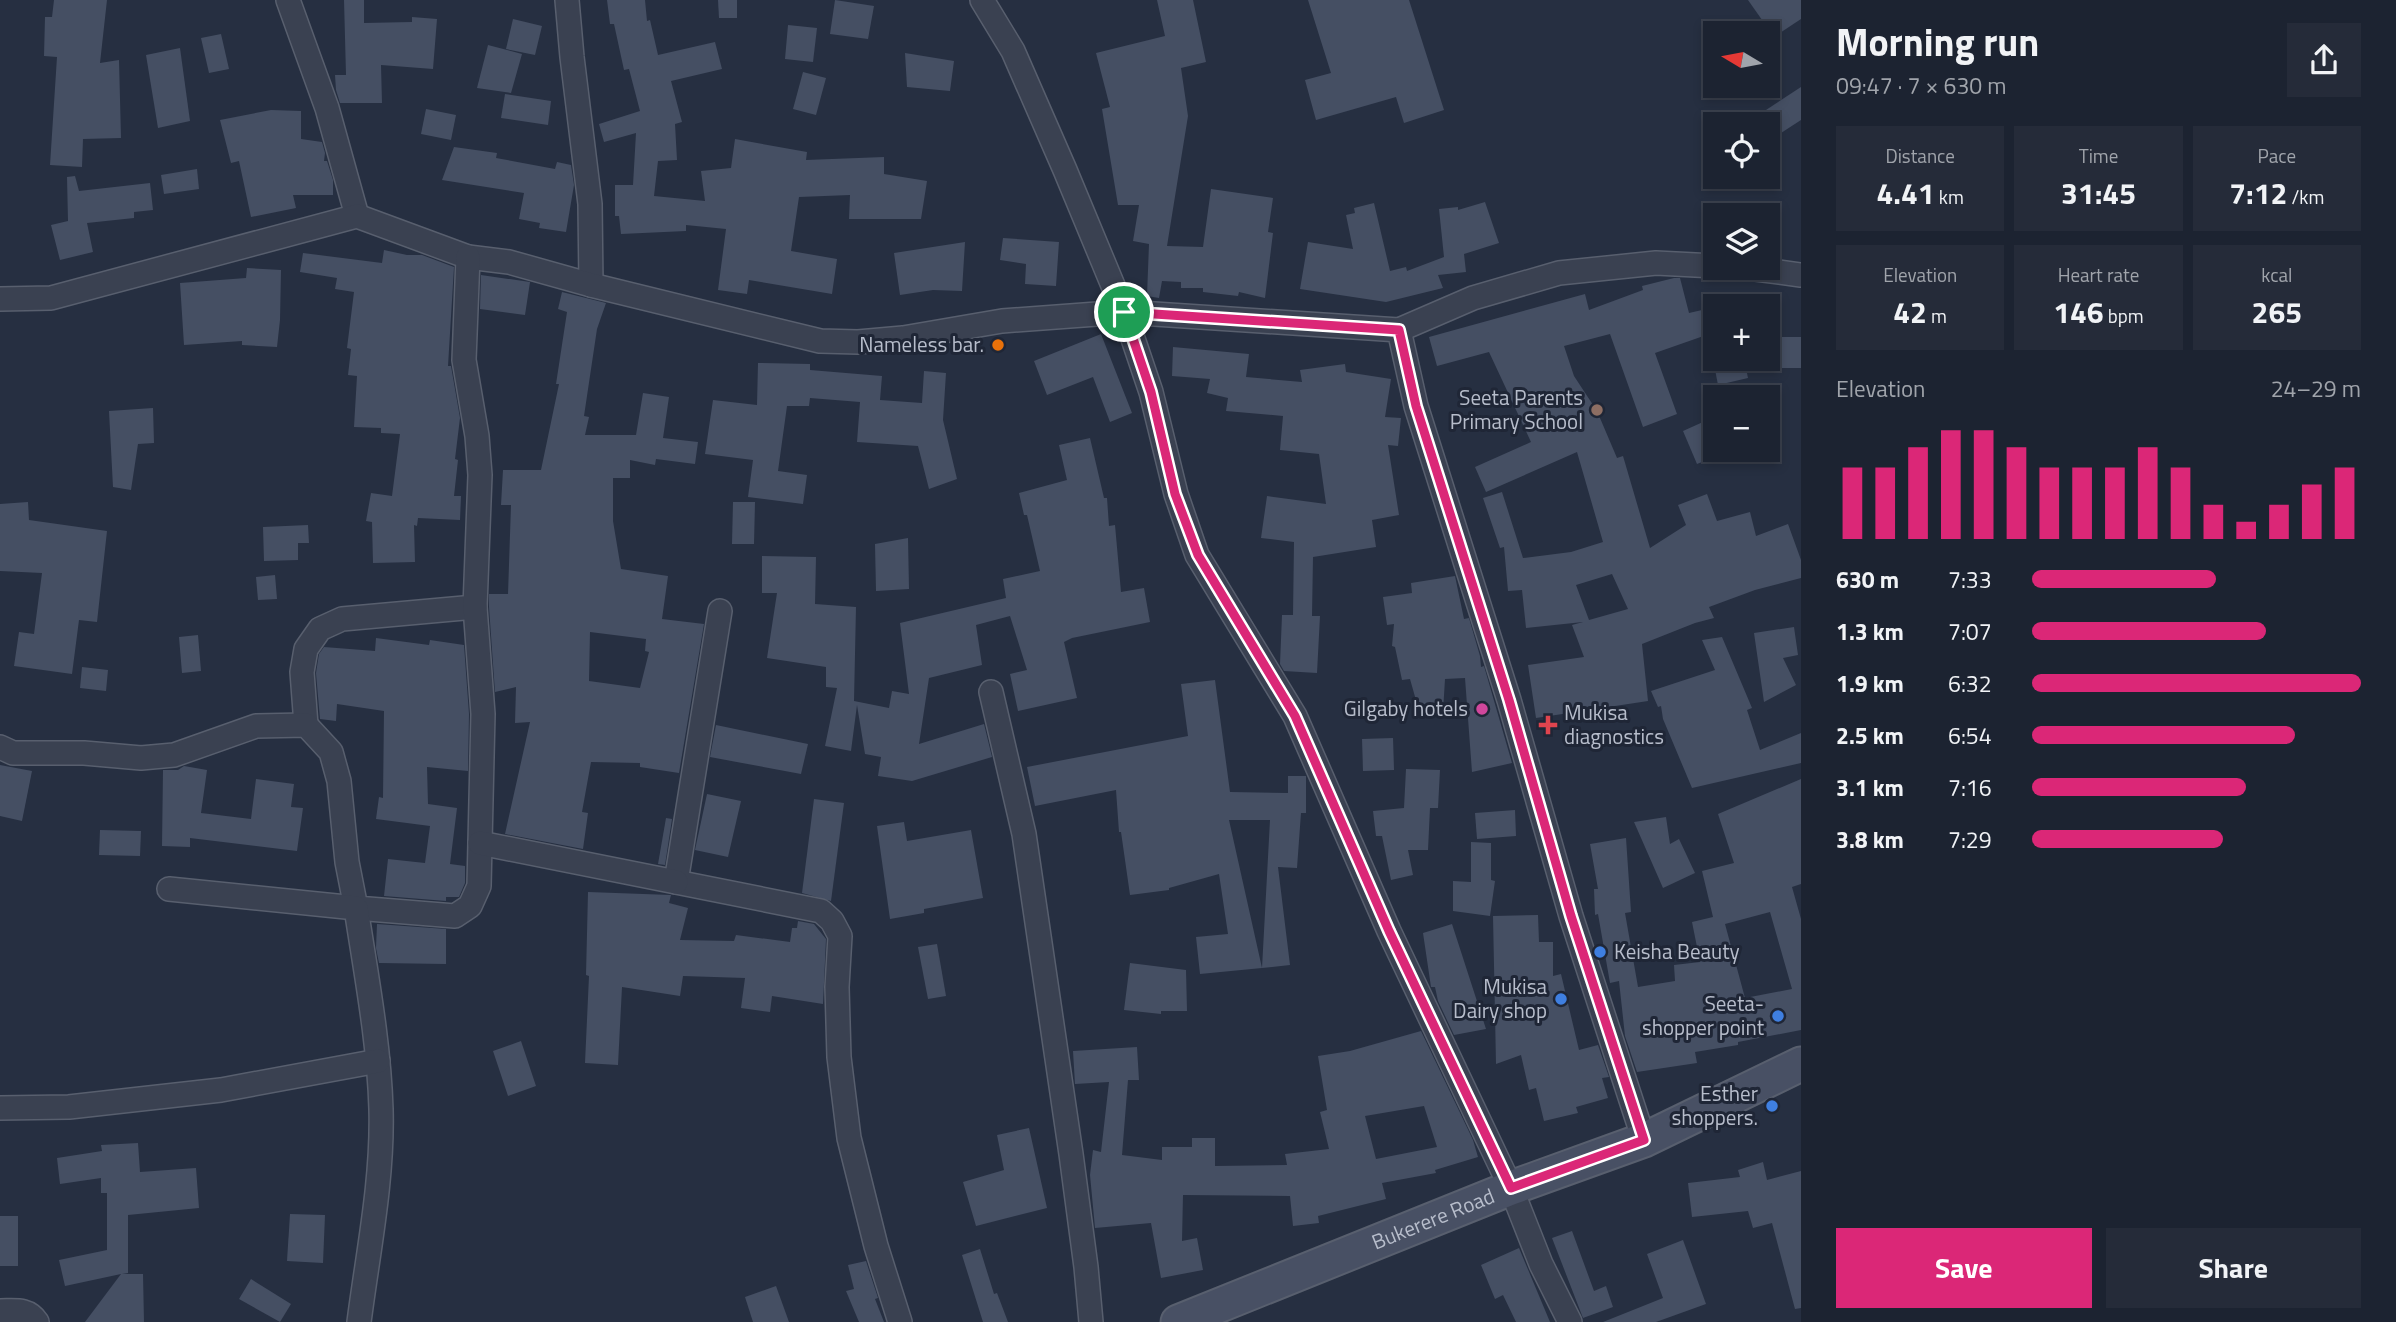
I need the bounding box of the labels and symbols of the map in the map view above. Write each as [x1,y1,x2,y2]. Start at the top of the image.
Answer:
north arrow [1703,21,1780,98]
pin [1094,282,1154,342]
place label: Nameless bar. [859,328,984,360]
marker: Nameless bar. [990,337,1006,353]
place label: Seeta Parents Primary School [1450,381,1583,437]
marker: Seeta Parents Primary School [1589,402,1605,418]
place label: Gilgaby hotels [1344,692,1468,724]
place label: Mukisa diagnostics [1564,696,1664,752]
marker: Gilgaby hotels [1474,701,1490,717]
marker: Mukisa diagnostics [1538,715,1558,735]
place label: Keisha Beauty [1614,935,1740,967]
marker: Keisha Beauty [1592,944,1608,960]
place label: Mukisa Dairy shop [1453,970,1547,1026]
place label: Seeta- shopper point [1642,987,1765,1043]
marker: Mukisa Dairy shop [1553,991,1569,1007]
marker: Seeta- shopper point [1770,1008,1786,1024]
place label: Esther shoppers. [1672,1077,1758,1133]
marker: Esther shoppers. [1764,1098,1780,1114]
street label: Bukerere Road [1366,1179,1499,1258]

